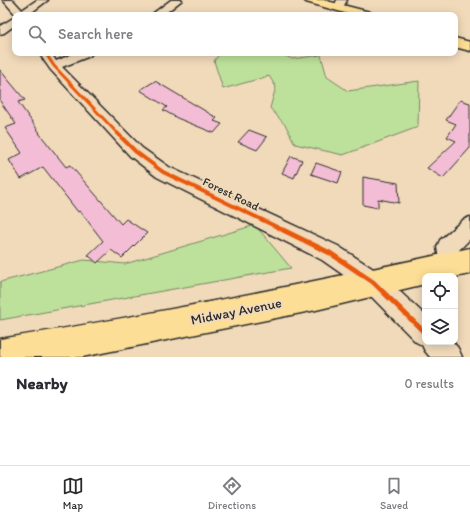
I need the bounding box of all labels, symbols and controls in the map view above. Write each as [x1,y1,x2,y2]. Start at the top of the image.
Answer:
search box [12,12,458,56]
icon: search [26,23,48,45]
text: Search here [58,25,133,43]
street label: Forest Road [200,174,262,214]
map controls [422,273,458,345]
button: locate [422,273,458,309]
street label: Midway Avenue [189,294,283,329]
button: layers [422,309,458,345]
text: Nearby [16,373,68,393]
text: 0 results [404,376,454,391]
tab: Map [62,475,84,512]
tab: Directions [208,475,256,512]
tab: Saved [380,475,408,512]

